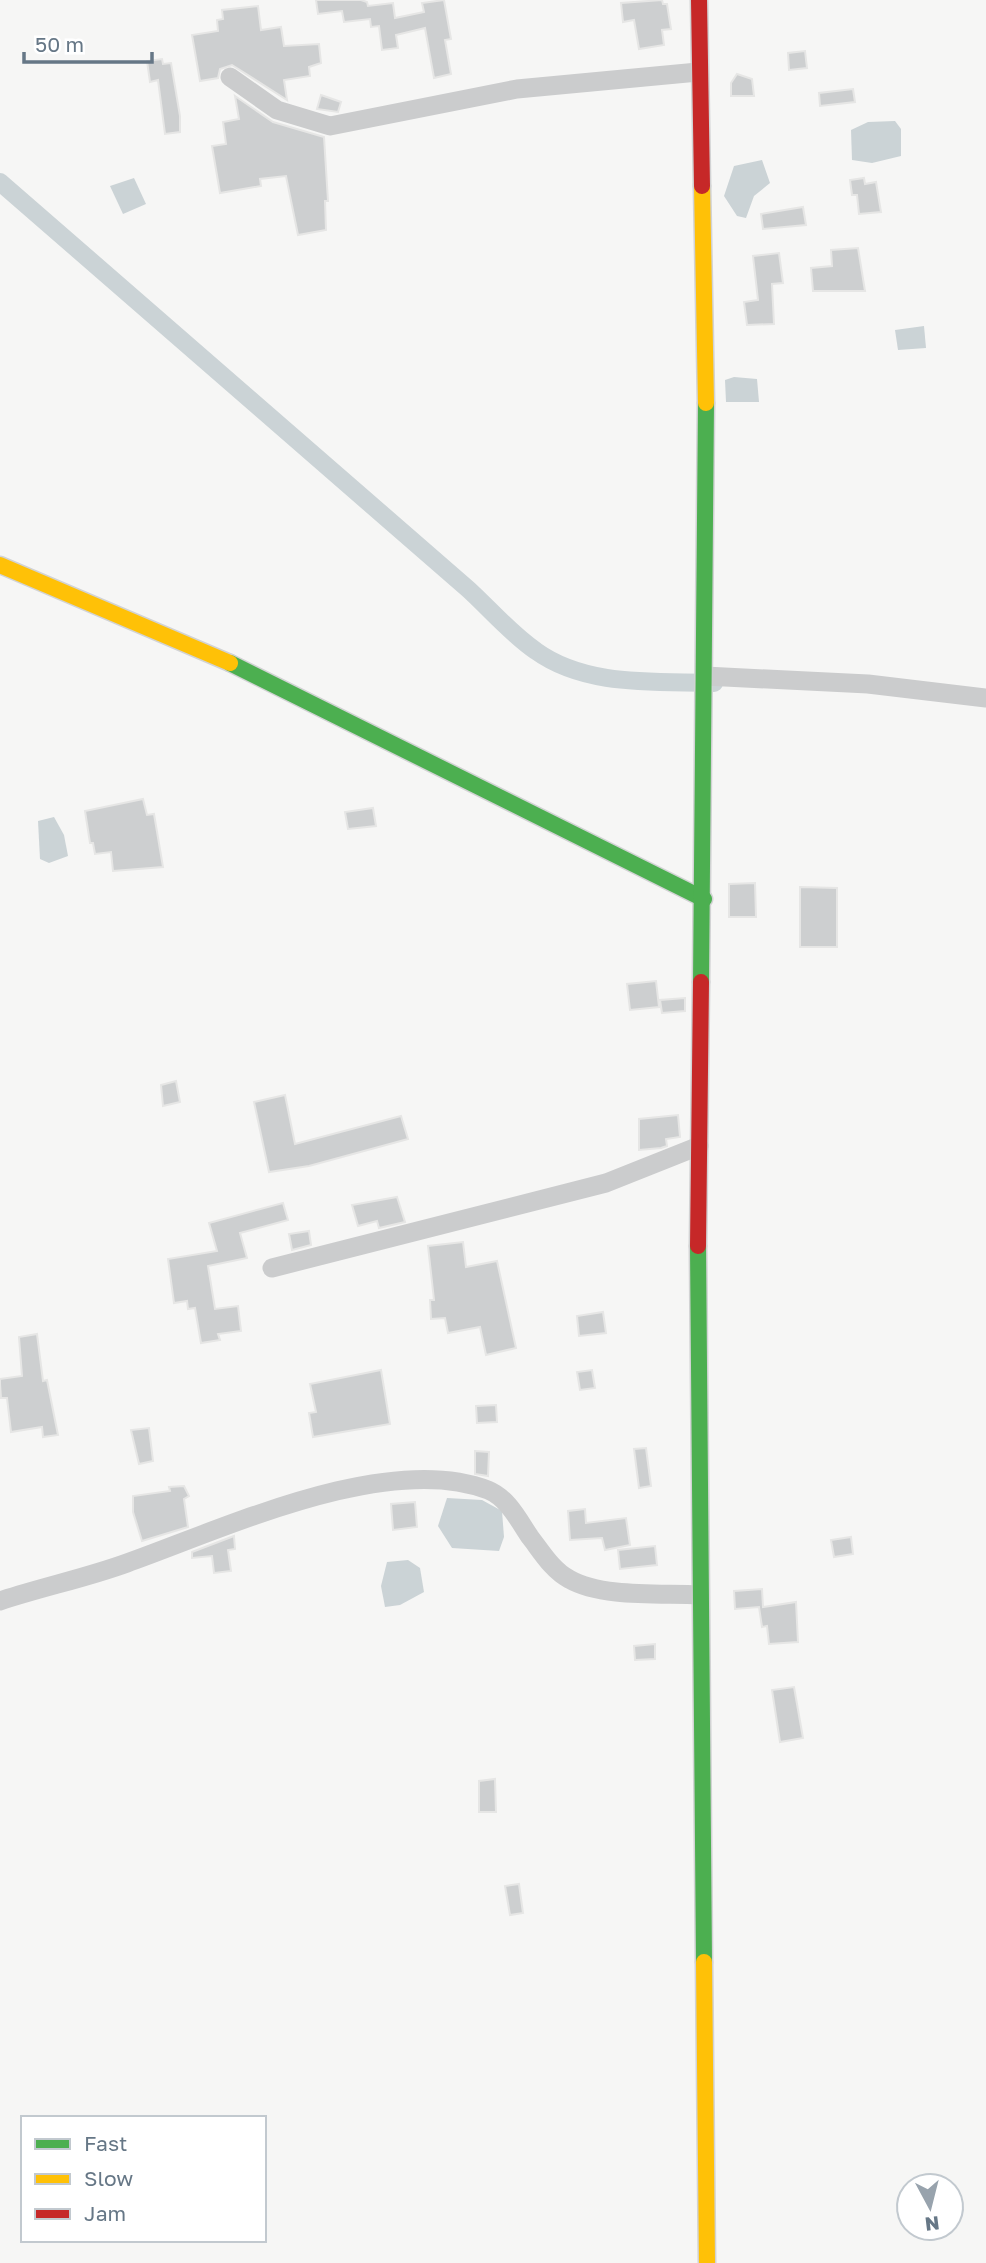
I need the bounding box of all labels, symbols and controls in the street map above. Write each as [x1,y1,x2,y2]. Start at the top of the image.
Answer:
scale bar [24,21,152,65]
text: 50 m [35,31,84,57]
legend [21,2116,266,2242]
text: Fast [84,2130,127,2156]
text: Slow [84,2165,133,2191]
north arrow [895,2172,965,2242]
text: Jam [84,2200,126,2226]
text: N [924,2212,941,2237]

